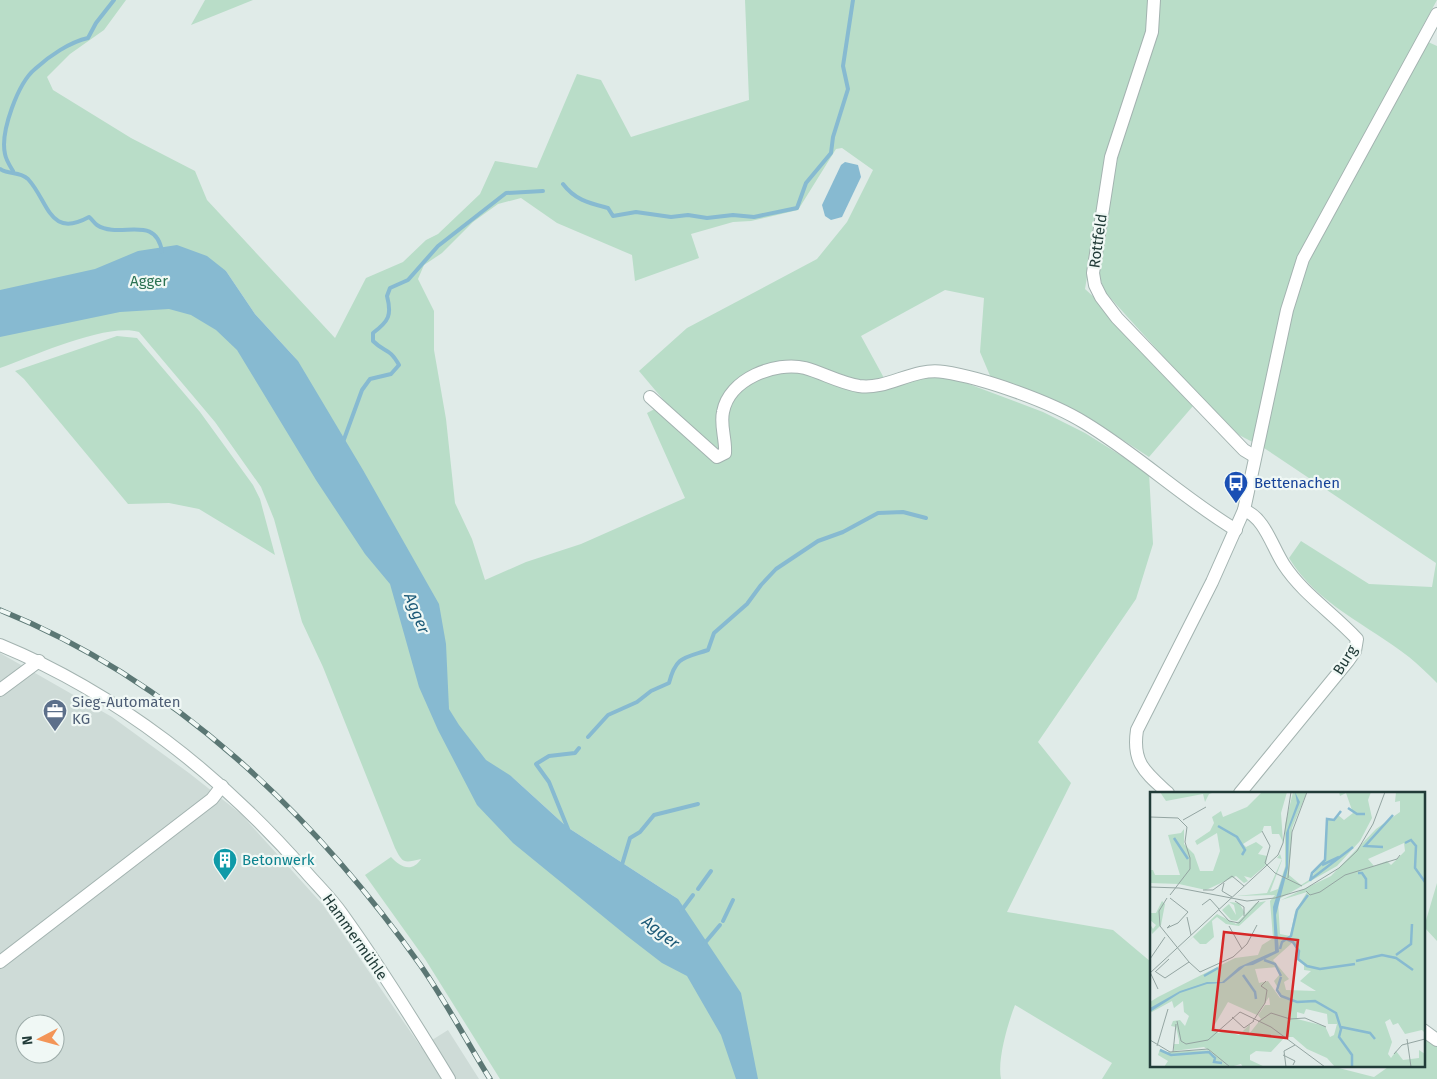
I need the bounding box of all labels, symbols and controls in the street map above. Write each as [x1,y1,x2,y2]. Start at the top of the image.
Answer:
street label: Rottfeld [1085,213,1111,269]
park label: Agger [130,272,168,290]
bus stop icon: Bettenachen [1223,470,1249,504]
place label: Bettenachen [1254,474,1340,492]
water label: Agger [400,589,434,637]
street label: Burg [1329,642,1361,678]
place label: Sieg-Automaten KG [72,693,181,728]
office icon: Sieg-Automaten KG [42,698,68,732]
inset map [1150,792,1424,1066]
building icon: Betonwerk [212,847,238,881]
place label: Betonwerk [242,851,315,869]
street label: Hammermühle [319,891,391,983]
water label: Agger [638,911,684,953]
north arrow [15,1014,65,1064]
text: N [19,1035,37,1046]

